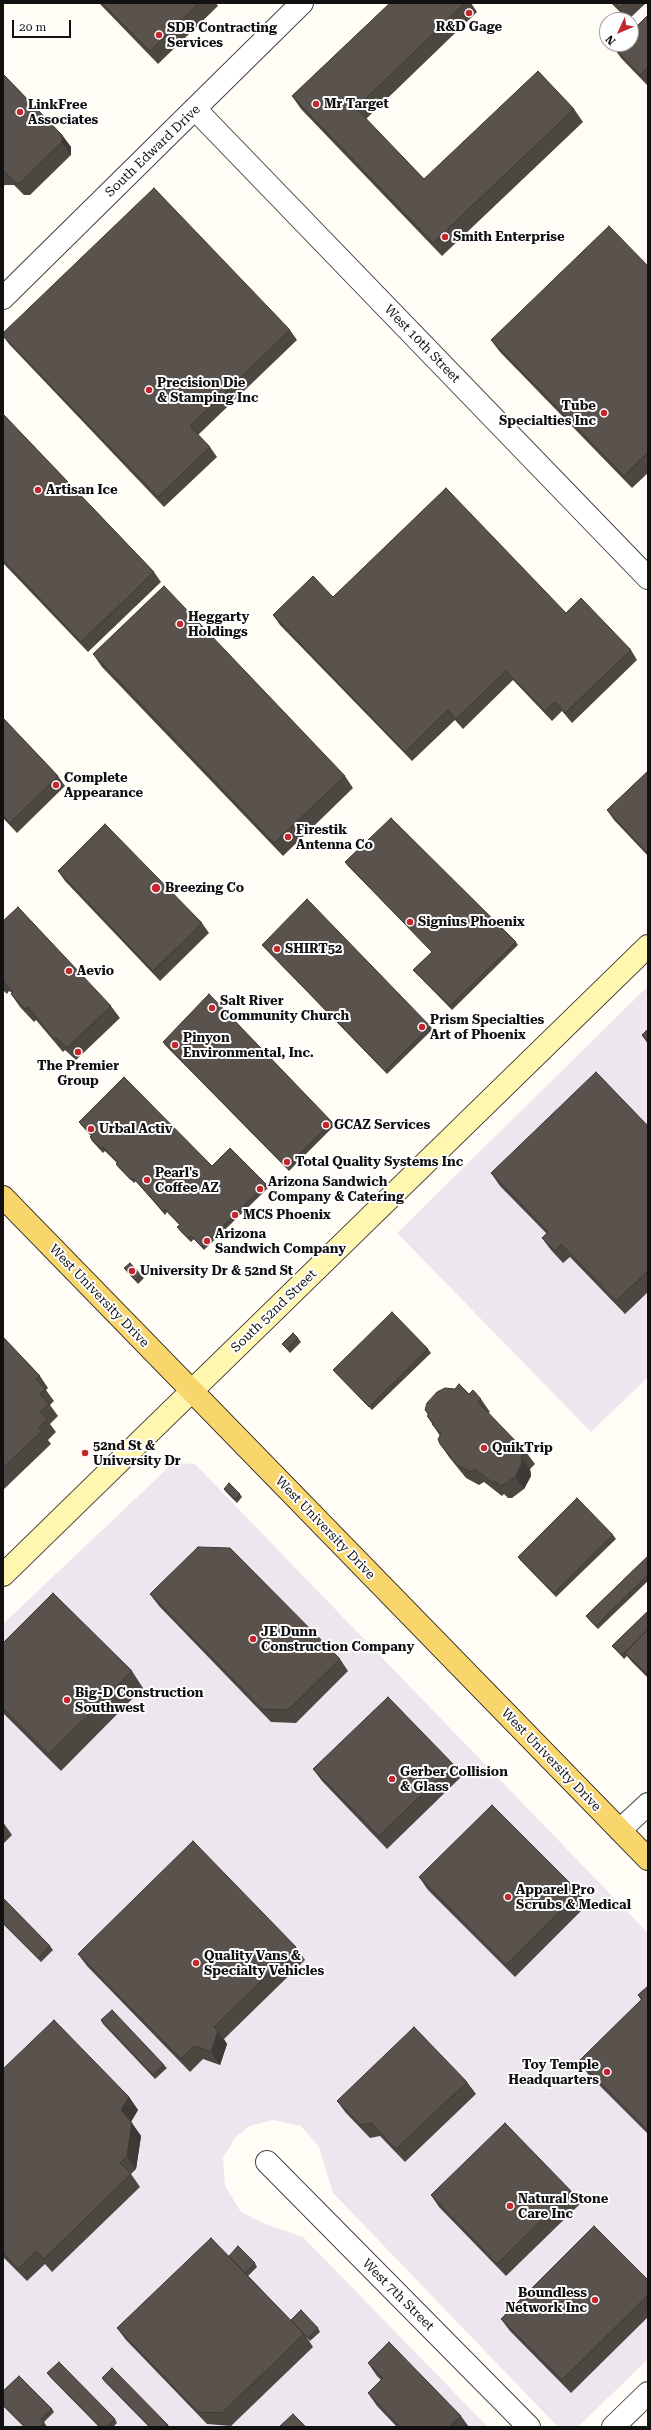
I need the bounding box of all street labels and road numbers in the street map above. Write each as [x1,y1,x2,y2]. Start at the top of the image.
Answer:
street label: South Edward Drive [102,102,204,200]
street label: West 10th Street [381,302,463,386]
street label: West University Drive [46,1241,152,1351]
street label: South 52nd Street [228,1266,320,1356]
street label: West University Drive [272,1473,378,1583]
street label: West University Drive [498,1705,604,1815]
street label: West 7th Street [359,2256,437,2334]

